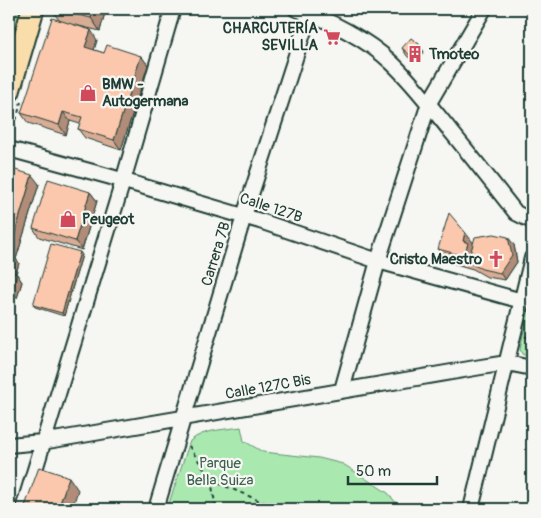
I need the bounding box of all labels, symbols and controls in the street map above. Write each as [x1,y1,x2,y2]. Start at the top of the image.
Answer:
place label: CHARCUTERÍA SEVILLA [223,19,318,55]
supermarket icon: CHARCUTERÍA SEVILLA [322,27,342,47]
building icon: Tmoteo [405,44,425,64]
place label: Tmoteo [428,45,479,64]
place label: BMW - Autogermana [102,75,188,111]
shop icon: BMW - Autogermana [78,83,98,103]
street label: Calle 127B [237,189,305,227]
shop icon: Peugeot [58,209,78,229]
place label: Peugeot [82,210,135,229]
street label: Carrera 7B [197,220,235,288]
church icon: Cristo Maestro [486,249,506,269]
place label: Cristo Maestro [390,250,482,269]
street label: Calle 127C Bis [224,370,313,404]
scale bar [348,453,437,485]
park label: Parque Bella Suiza [186,454,254,490]
text: 50 m [356,462,391,481]

